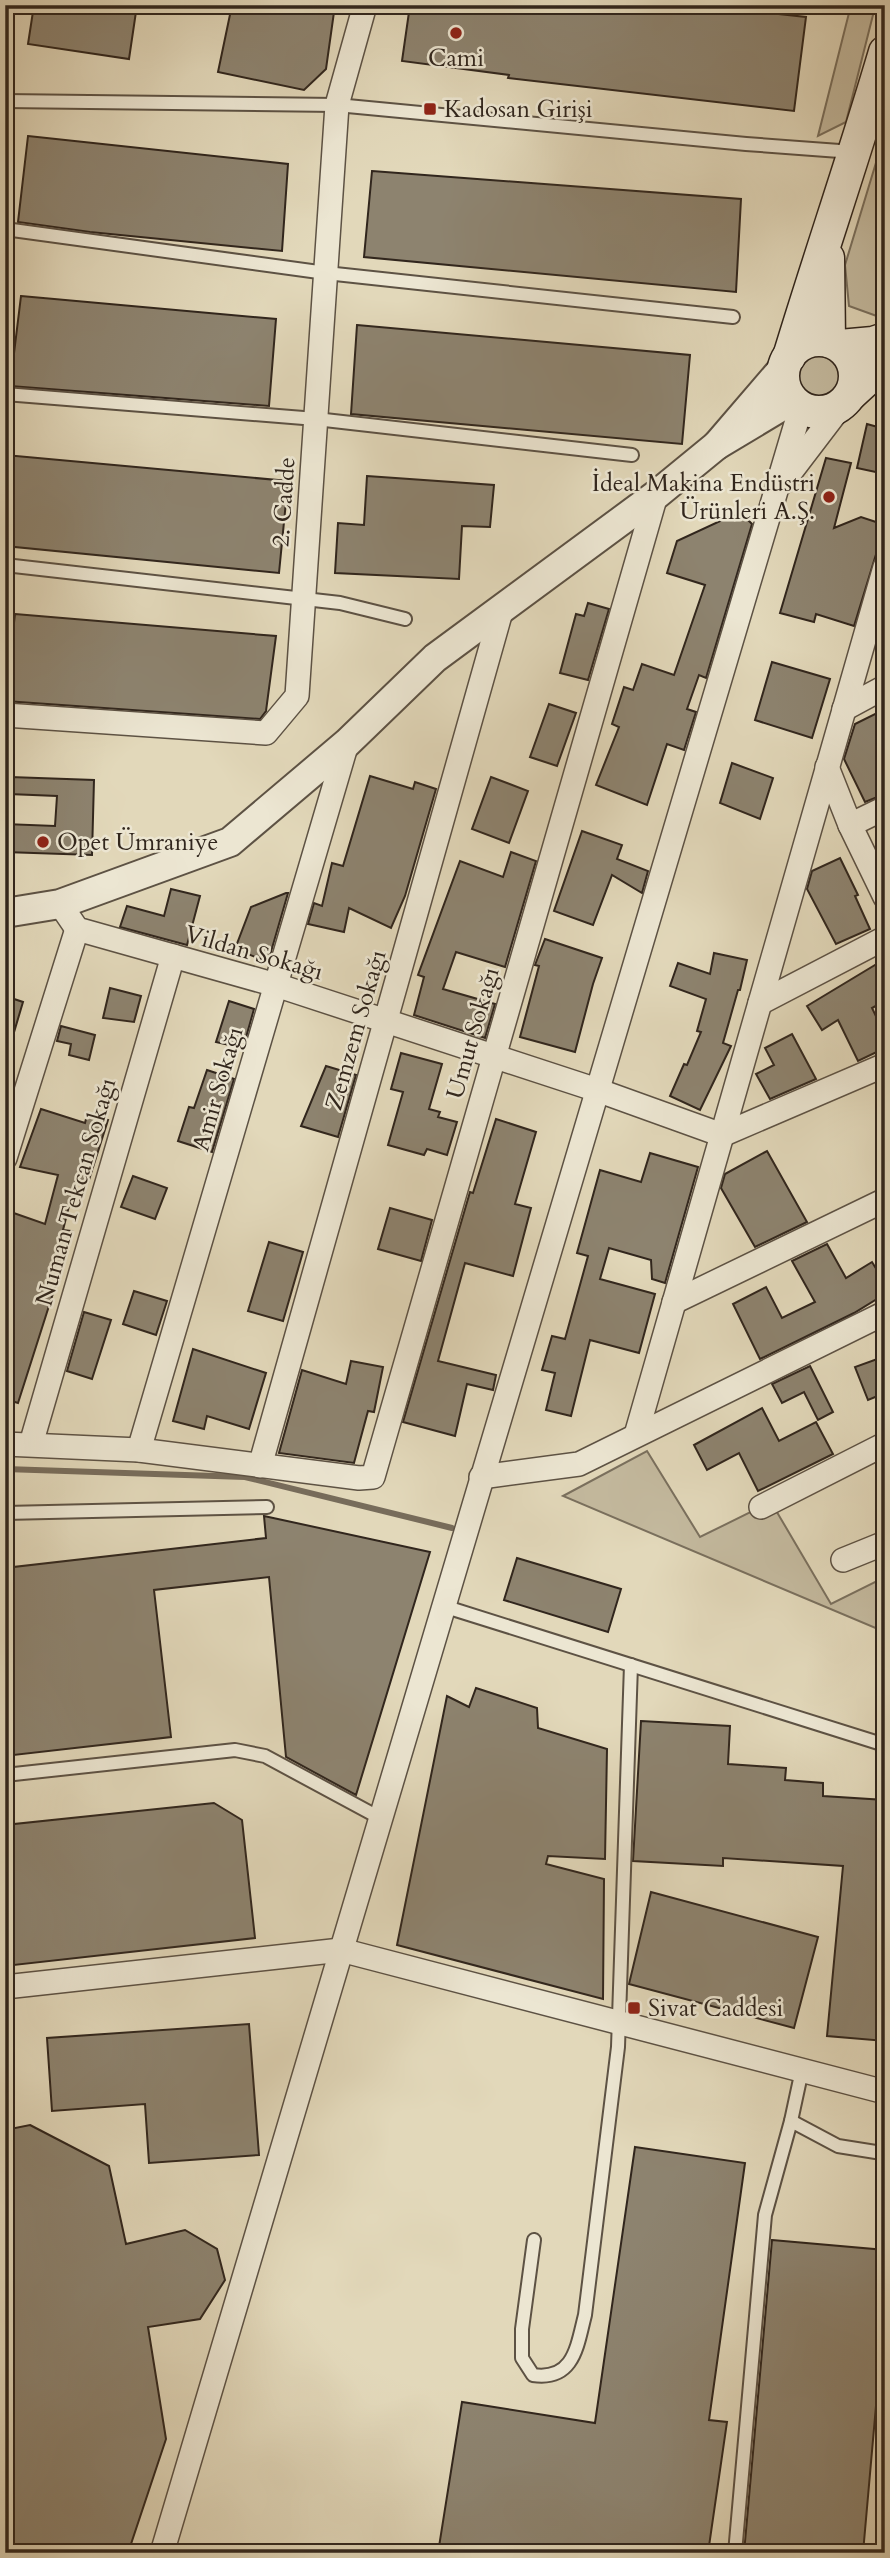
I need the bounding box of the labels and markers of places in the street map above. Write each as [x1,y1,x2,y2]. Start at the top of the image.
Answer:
marker: Cami [448,25,464,41]
place label: Cami [428,42,484,75]
place label: Kadosan Girişi [444,93,593,126]
marker: Kadosan Girişi [422,101,438,117]
place label: İdeal Makina Endüstri Ürünleri A.Ş. [592,467,815,528]
marker: İdeal Makina Endüstri Ürünleri A.Ş. [821,489,837,505]
place label: Opet Ümraniye [57,826,218,859]
marker: Opet Ümraniye [35,834,51,850]
place label: Sivat Caddesi [648,1992,784,2025]
marker: Sivat Caddesi [626,2000,642,2016]

